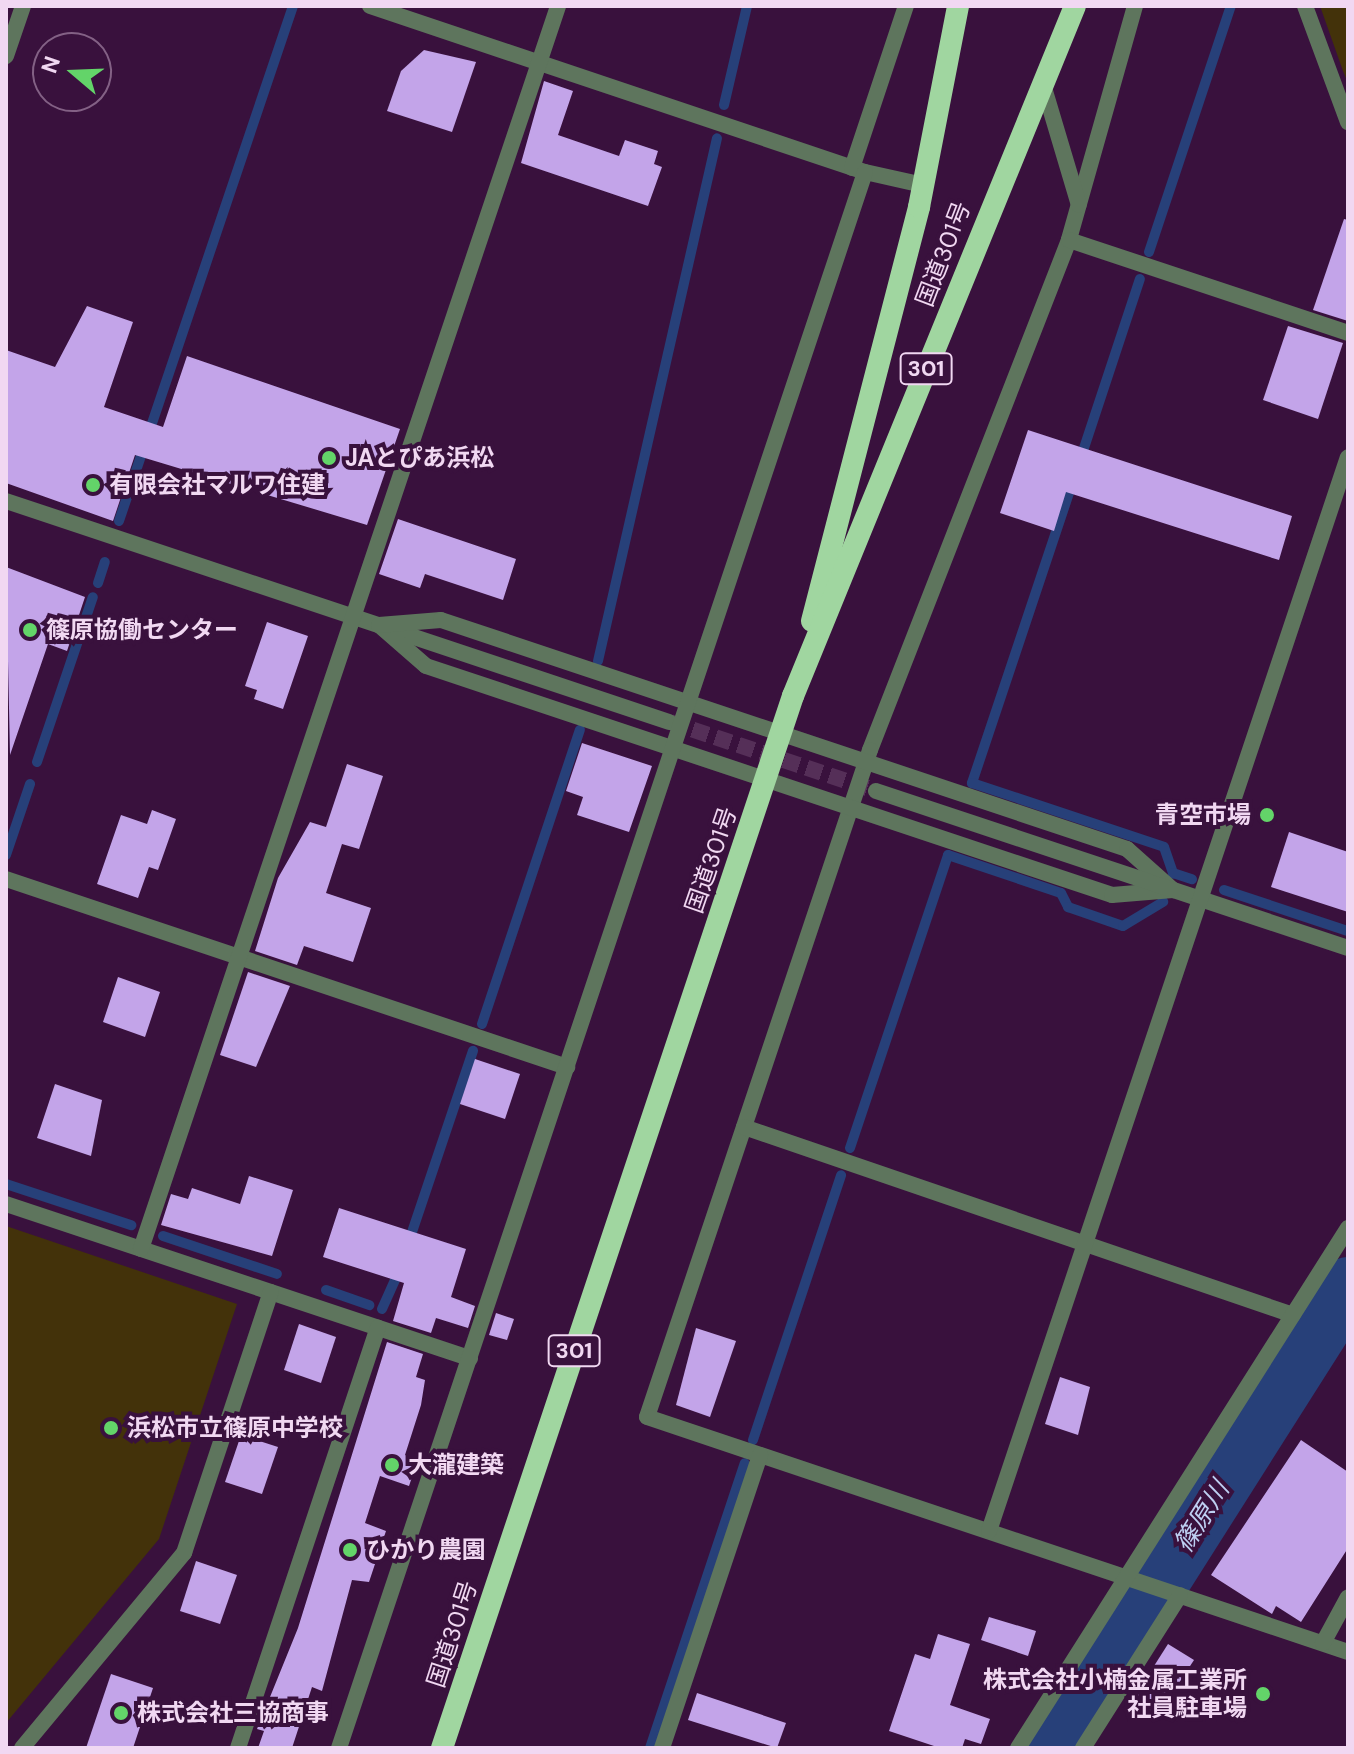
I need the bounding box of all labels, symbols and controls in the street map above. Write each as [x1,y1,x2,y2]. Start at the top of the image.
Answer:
north arrow [32,32,112,112]
text: N [34,52,67,77]
street label: 国道301号 [910,197,976,311]
road number: 301 [898,351,954,387]
place label: JAとぴあ浜松 [345,444,494,472]
marker: JAとぴあ浜松 [320,449,338,467]
place label: 有限会社マルワ住建 [109,471,325,499]
marker: 有限会社マルワ住建 [84,476,102,494]
place label: 篠原協働センター [46,616,238,644]
marker: 篠原協働センター [21,621,39,639]
place label: 青空市場 [1155,801,1251,829]
street label: 国道301号 [679,803,743,917]
marker: 青空市場 [1258,806,1276,824]
road number: 301 [546,1333,602,1369]
place label: 浜松市立篠原中学校 [127,1414,343,1442]
marker: 浜松市立篠原中学校 [102,1419,120,1437]
place label: 大瀧建築 [408,1451,504,1479]
marker: 大瀧建築 [383,1456,401,1474]
water label: 篠原川 [1168,1476,1236,1558]
place label: ひかり農園 [366,1536,486,1564]
marker: ひかり農園 [341,1541,359,1559]
street label: 国道301号 [421,1577,483,1691]
place label: 株式会社小楠金属工業所 社員駐車場 [983,1666,1247,1722]
marker: 株式会社小楠金属工業所 社員駐車場 [1254,1685,1272,1703]
place label: 株式会社三協商事 [137,1699,329,1727]
marker: 株式会社三協商事 [112,1704,130,1722]

